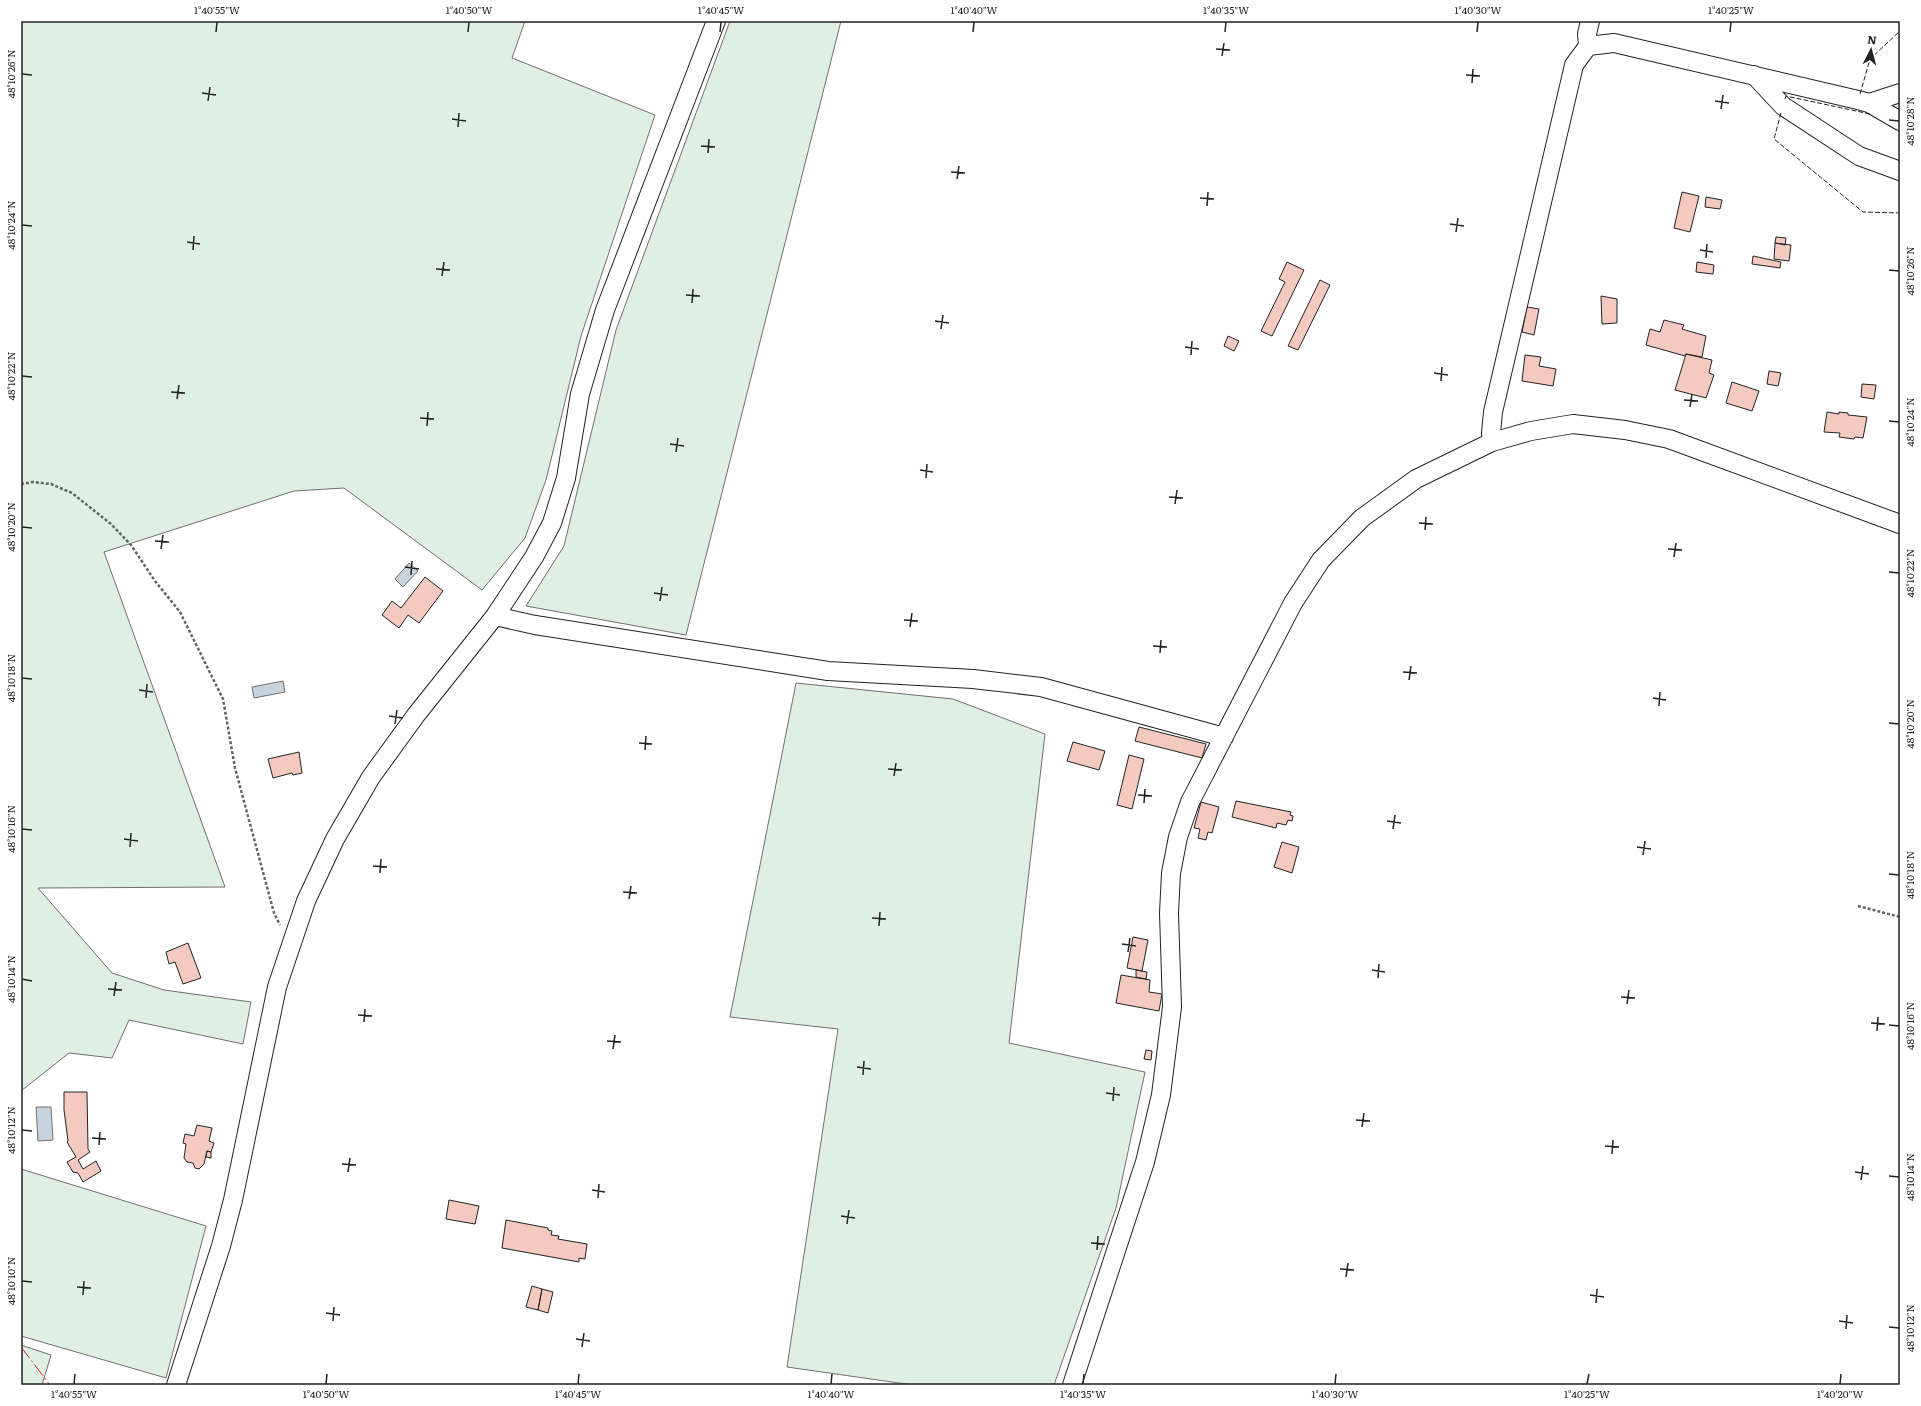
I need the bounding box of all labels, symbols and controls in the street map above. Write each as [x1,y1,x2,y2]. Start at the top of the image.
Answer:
text: 1°40'55"W [194,2,240,17]
text: 1°40'50"W [446,2,492,17]
text: 1°40'45"W [698,2,744,17]
text: 1°40'40"W [950,2,998,17]
text: 1°40'35"W [1203,2,1249,17]
text: 1°40'30"W [1455,2,1502,17]
text: 1°40'25"W [1708,2,1754,17]
north arrow [1851,30,1891,70]
text: N [1867,31,1878,47]
text: 48°10'26"N [3,49,18,99]
text: 48°10'28"N [1902,96,1917,146]
text: 48°10'24"N [3,200,18,250]
text: 48°10'26"N [1902,246,1917,296]
text: 48°10'22"N [3,352,18,400]
text: 48°10'24"N [1902,397,1917,447]
text: 48°10'20"N [3,502,18,552]
text: 48°10'22"N [1902,549,1917,597]
text: 48°10'18"N [3,654,18,702]
text: 48°10'20"N [1902,699,1917,749]
text: 48°10'16"N [3,805,18,853]
text: 48°10'18"N [1902,851,1917,899]
text: 48°10'14"N [3,955,18,1003]
text: 48°10'16"N [1902,1002,1917,1050]
text: 48°10'12"N [3,1106,18,1154]
text: 48°10'14"N [1902,1153,1917,1201]
text: 48°10'10"N [3,1257,18,1305]
text: 48°10'12"N [1902,1304,1917,1352]
text: 1°40'55"W [51,1386,97,1401]
text: 1°40'50"W [303,1386,349,1401]
text: 1°40'45"W [555,1386,601,1401]
text: 1°40'40"W [807,1386,855,1401]
text: 1°40'35"W [1060,1386,1106,1401]
text: 1°40'30"W [1312,1386,1359,1401]
text: 1°40'25"W [1564,1386,1610,1401]
text: 1°40'20"W [1817,1386,1863,1401]

